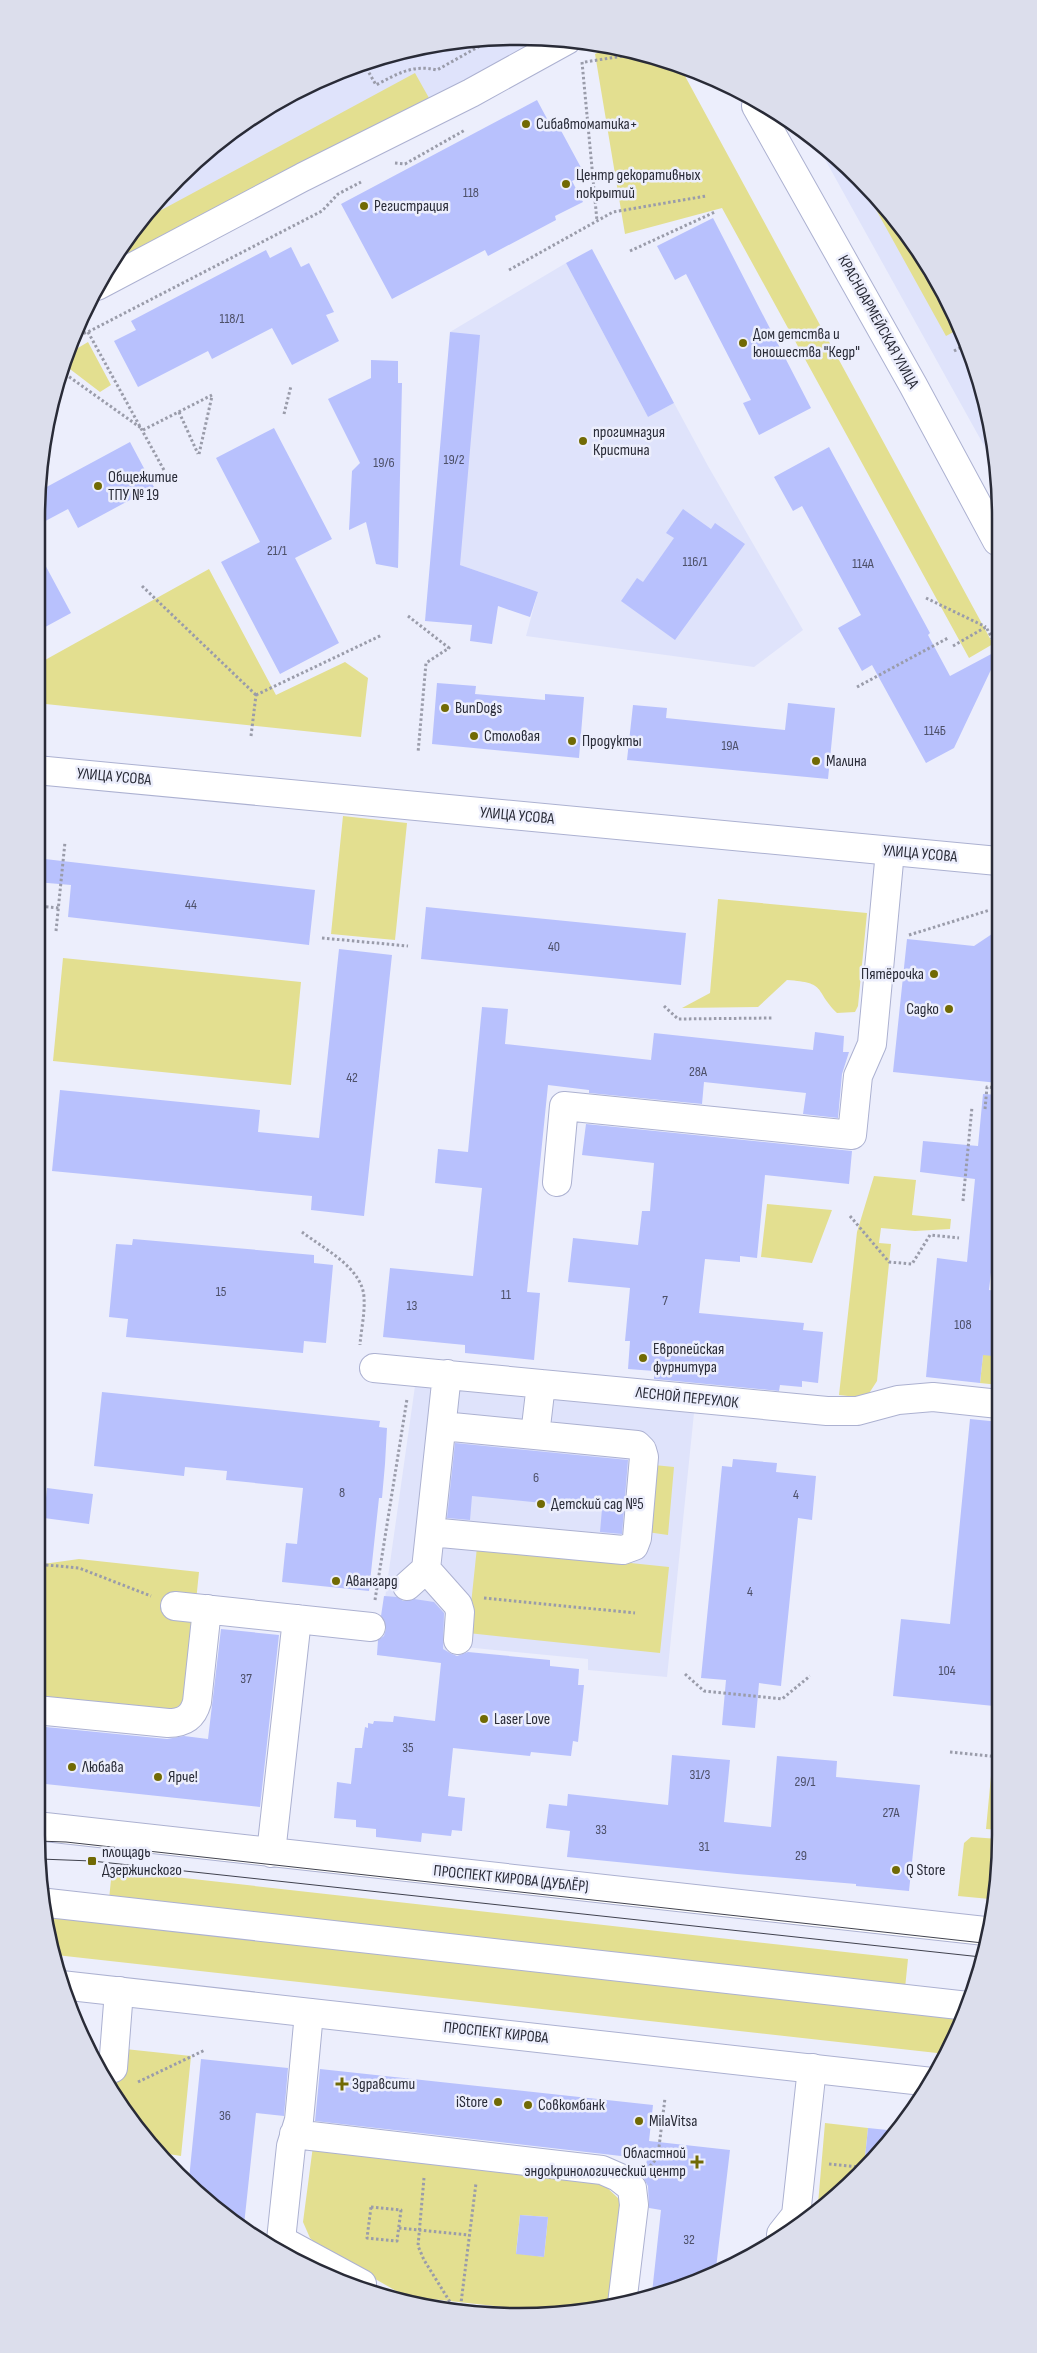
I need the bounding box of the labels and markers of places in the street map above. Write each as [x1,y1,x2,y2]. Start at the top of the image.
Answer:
place label: Сибавтоматика+ [536,115,638,134]
marker: Сибавтоматика+ [520,118,532,130]
place label: Центр декоративных покрытий [576,166,700,203]
marker: Центр декоративных покрытий [560,178,572,190]
place label: Регистрация [374,197,449,216]
marker: Регистрация [358,200,370,212]
place label: Дом детства и юношества "Кедр" [753,325,860,362]
marker: Дом детства и юношества "Кедр" [737,337,749,349]
place label: прогимназия Кристина [593,423,665,460]
marker: прогимназия Кристина [577,435,589,447]
place label: Общежитие ТПУ № 19 [108,468,178,505]
marker: Общежитие ТПУ № 19 [92,480,104,492]
place label: BunDogs [455,699,503,718]
marker: BunDogs [439,702,451,714]
place label: Столовая [484,727,540,746]
marker: Столовая [468,730,480,742]
place label: Продукты [582,732,642,751]
marker: Продукты [566,735,578,747]
place label: Малина [826,752,867,771]
marker: Малина [810,755,822,767]
place label: Пятёрочка [861,965,924,984]
marker: Пятёрочка [928,968,940,980]
place label: Садко [906,1000,939,1019]
marker: Садко [943,1003,955,1015]
place label: Европейская фурнитура [653,1340,724,1377]
marker: Европейская фурнитура [637,1352,649,1364]
place label: Детский сад №5 [551,1495,644,1514]
marker: Детский сад №5 [535,1498,547,1510]
place label: Авангард [345,1572,398,1591]
marker: Авангард [330,1575,342,1587]
place label: Laser Love [494,1710,550,1729]
marker: Laser Love [478,1713,490,1725]
place label: Любава [81,1758,124,1777]
marker: Любава [66,1761,78,1773]
place label: Ярче! [168,1768,198,1787]
marker: Ярче! [152,1771,164,1783]
place label: площадь Дзержинского [102,1843,182,1880]
marker: площадь Дзержинского [86,1855,98,1867]
place label: Q Store [906,1861,945,1880]
marker: Q Store [890,1864,902,1876]
place label: Здравсити [352,2075,415,2094]
marker: Здравсити [336,2078,348,2090]
place label: iStore [456,2093,488,2112]
marker: iStore [492,2096,504,2108]
place label: Совкомбанк [538,2096,606,2115]
marker: Совкомбанк [522,2099,534,2111]
place label: MilaVitsa [649,2112,697,2131]
marker: MilaVitsa [633,2115,645,2127]
place label: Областной эндокринологический центр [524,2144,686,2181]
marker: Областной эндокринологический центр [690,2155,704,2169]

